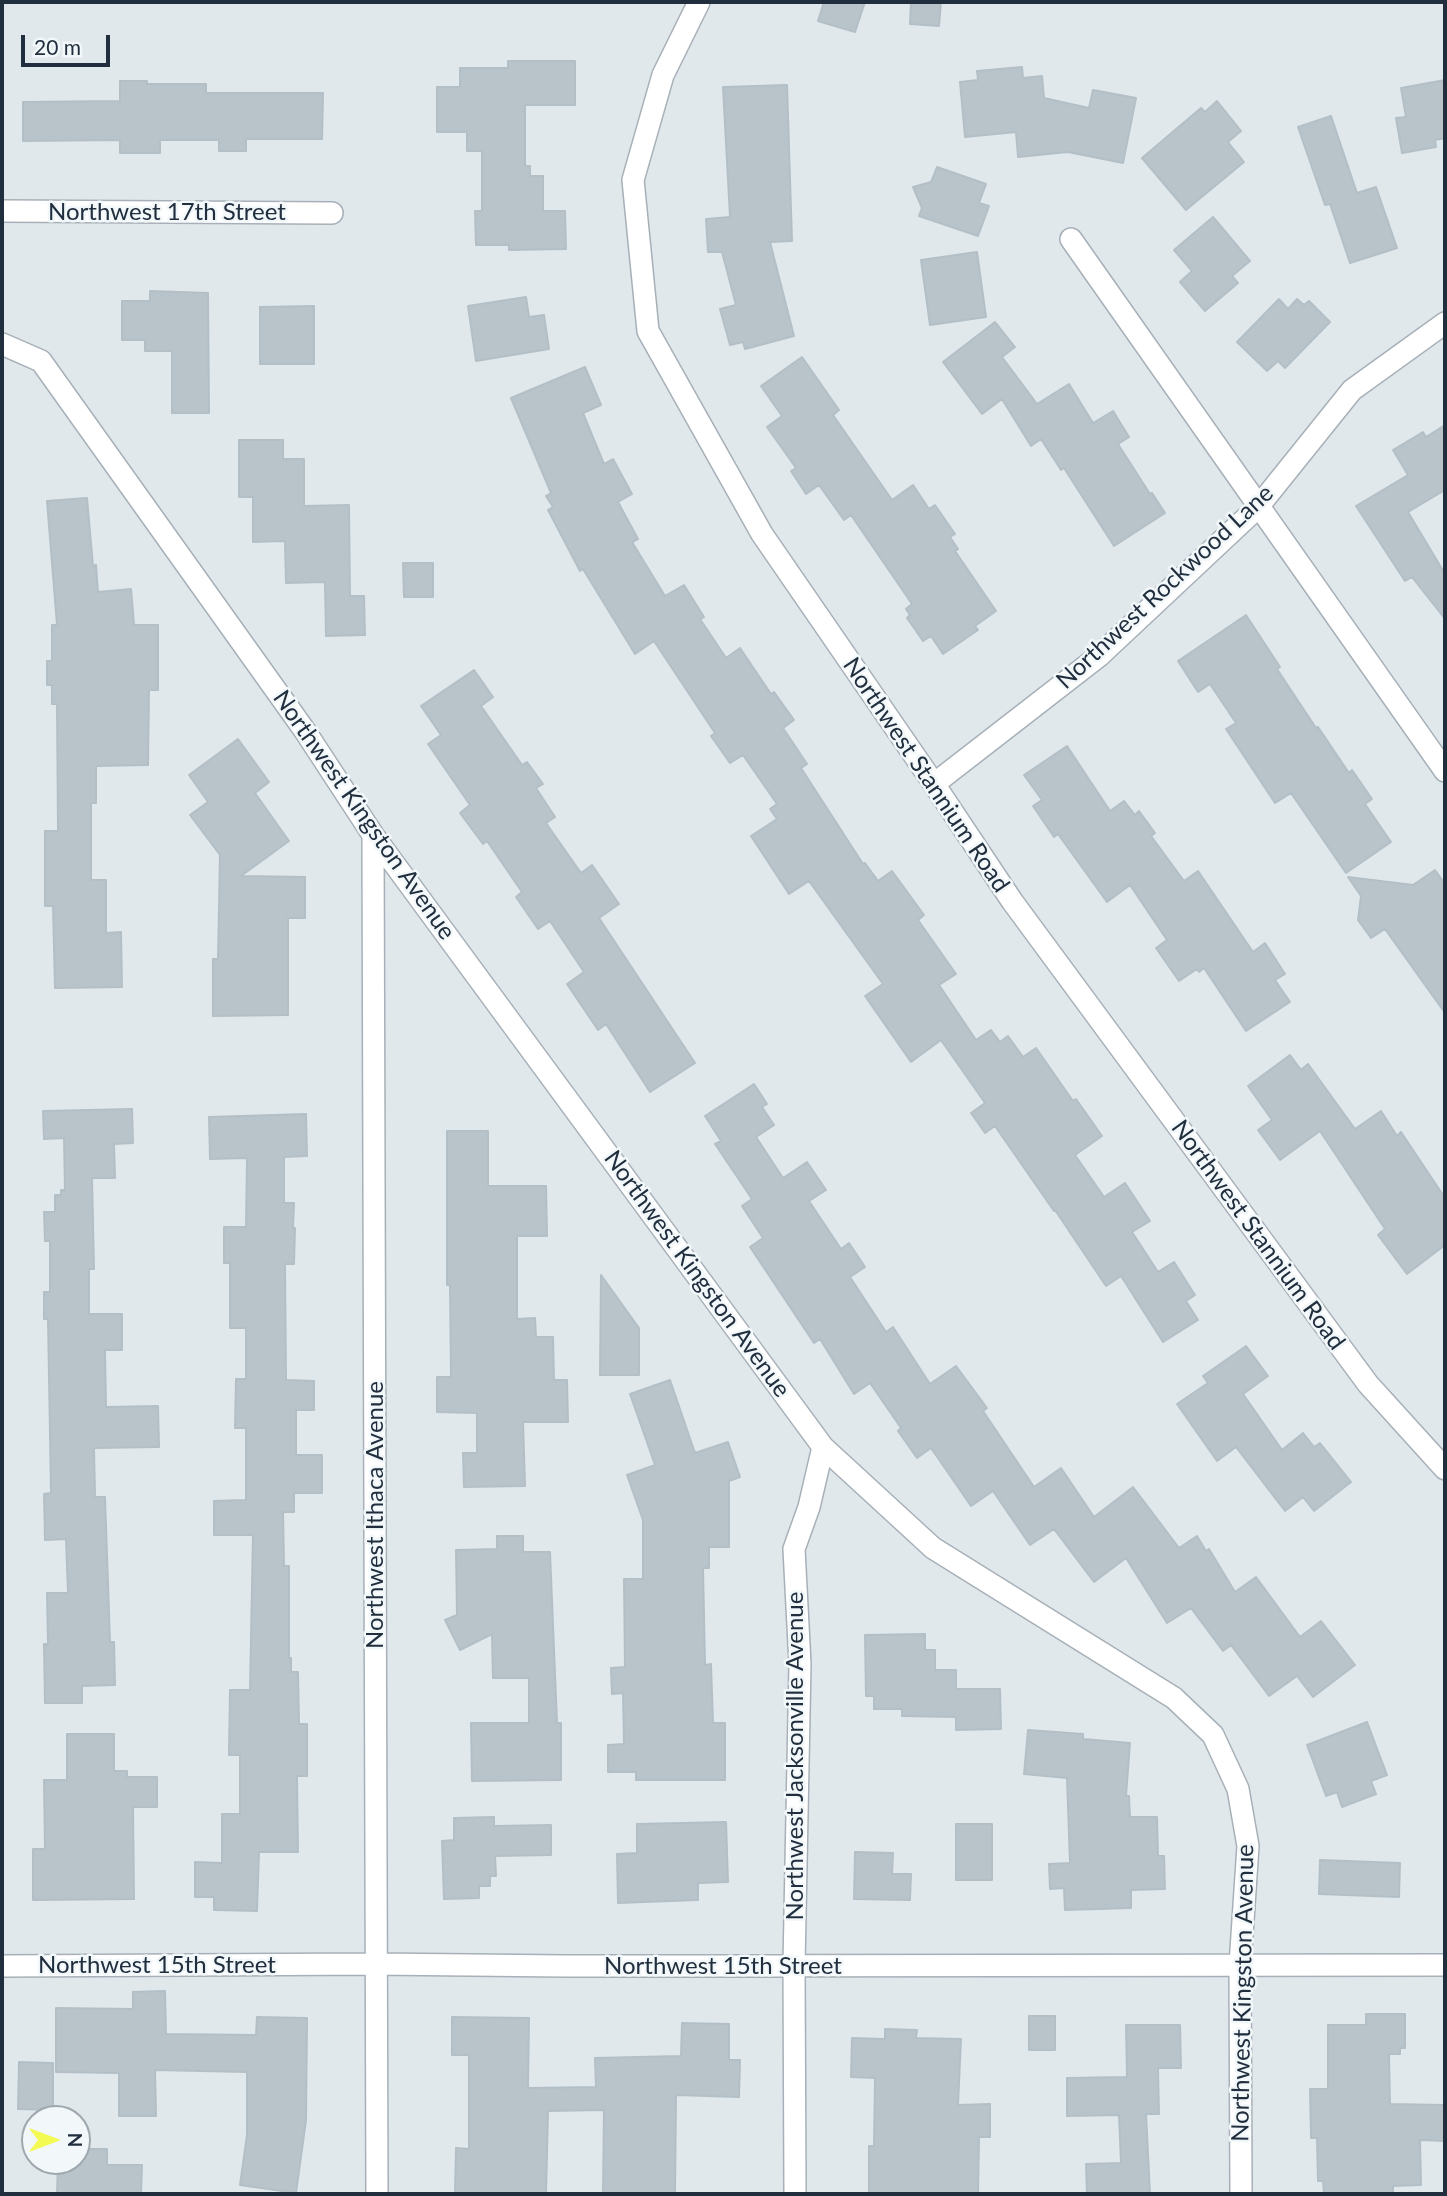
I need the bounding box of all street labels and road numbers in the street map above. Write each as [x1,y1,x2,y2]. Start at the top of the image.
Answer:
street label: Northwest 17th Street [48,198,286,226]
street label: Northwest Rockwood Lane [1051,479,1279,695]
street label: Northwest Stannium Road [837,652,1015,898]
street label: Northwest Kingston Avenue [267,685,461,945]
street label: Northwest Stannium Road [1165,1115,1351,1355]
street label: Northwest Kingston Avenue [598,1145,796,1403]
street label: Northwest Ithaca Avenue [361,1381,389,1649]
street label: Northwest Jacksonville Avenue [781,1592,809,1920]
street label: Northwest Kingston Avenue [1226,1844,1260,2142]
street label: Northwest 15th Street [38,1951,276,1979]
street label: Northwest 15th Street [604,1952,842,1980]

